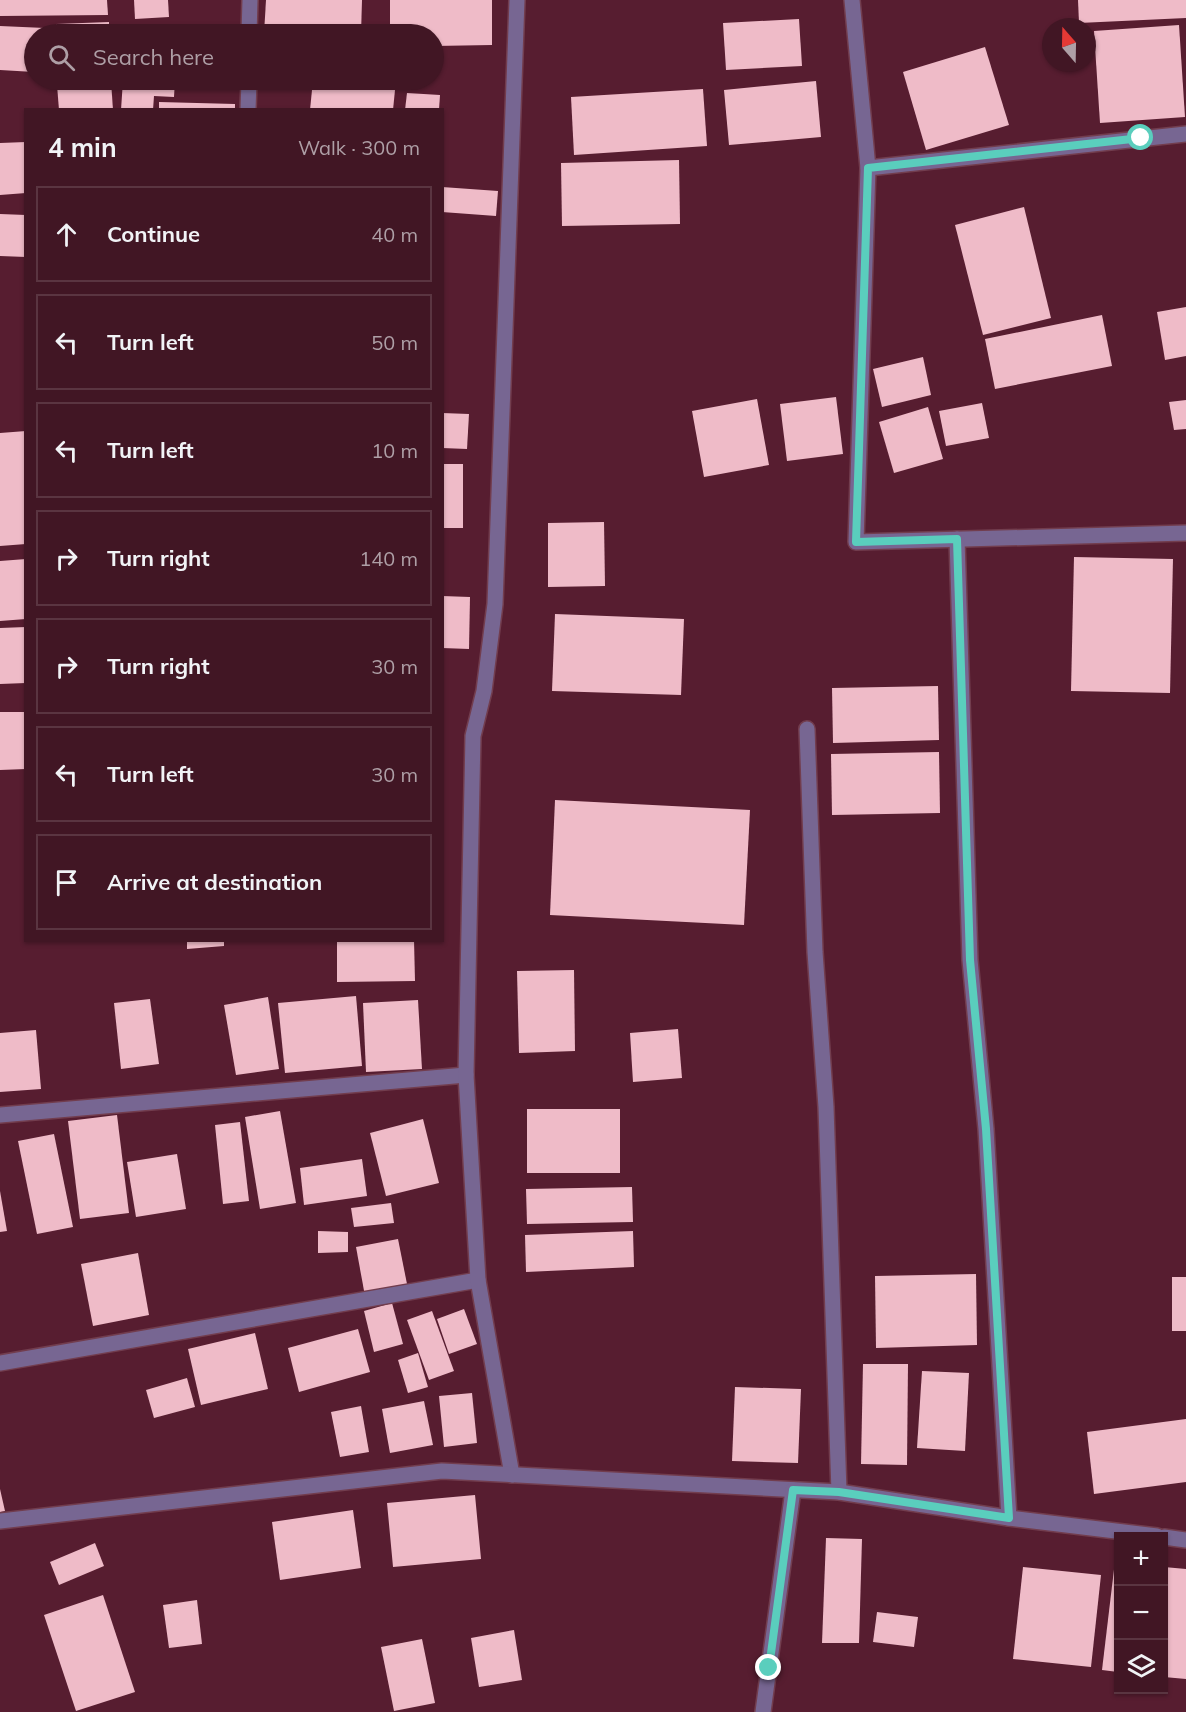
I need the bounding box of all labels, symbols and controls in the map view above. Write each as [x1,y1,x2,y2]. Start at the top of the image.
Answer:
north arrow [1042,18,1096,72]
search box [24,24,444,90]
icon: search [45,41,78,74]
text: Search here [93,43,214,71]
route start [1127,124,1153,150]
text: 4 min [48,131,117,164]
text: Walk · 300 m [298,135,420,160]
icon: ahead [50,218,83,251]
text: Continue [107,220,200,248]
text: 40 m [371,222,418,247]
icon: left [50,326,83,359]
text: Turn left [107,328,194,356]
text: 50 m [371,330,418,355]
icon: left [50,434,83,467]
text: Turn left [107,436,194,464]
text: 10 m [371,438,418,463]
icon: right [50,542,83,575]
text: Turn right [107,544,210,572]
text: 140 m [359,546,418,571]
icon: right [50,650,83,683]
text: Turn right [107,652,210,680]
text: 30 m [371,654,418,679]
icon: left [50,758,83,791]
text: Turn left [107,760,194,788]
text: 30 m [371,762,418,787]
icon: arrive [50,866,83,899]
text: Arrive at destination [107,868,322,896]
map controls [1114,1532,1168,1694]
button: + [1114,1532,1168,1586]
button: − [1114,1586,1168,1640]
button: layers [1114,1640,1168,1694]
route end [755,1654,781,1680]

